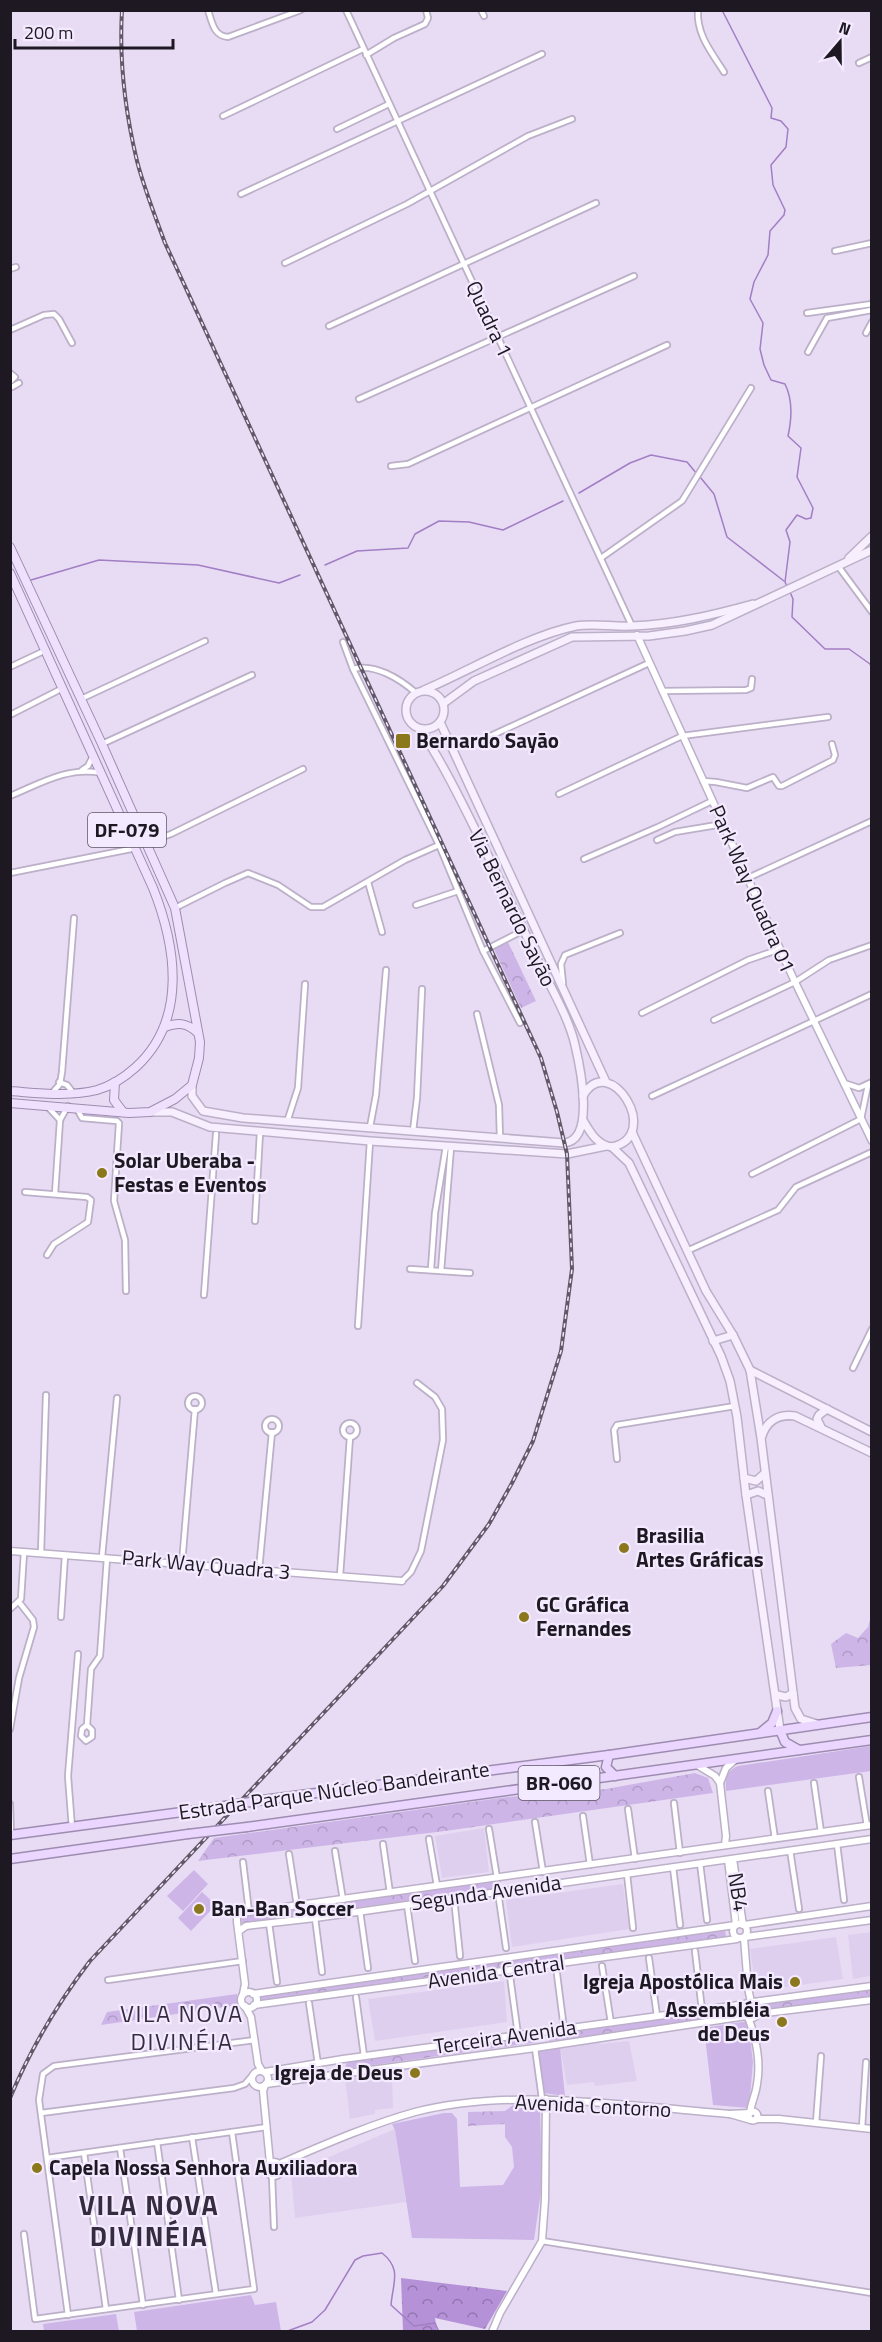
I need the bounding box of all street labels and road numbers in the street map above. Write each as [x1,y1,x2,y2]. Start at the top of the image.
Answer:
street label: Quadra 1 [458,275,521,362]
street label: Park Way Quadra 01 [702,799,804,978]
road number: DF-079 [88,813,166,847]
street label: Via Bernardo Sayão [461,823,565,992]
street label: Park Way Quadra 3 [120,1541,292,1587]
street label: Estrada Parque Núcleo Bandeirante [176,1752,491,1828]
road number: BR-060 [518,1766,600,1800]
street label: Segunda Avenida [409,1866,564,1918]
street label: NB4 [720,1870,758,1914]
street label: Avenida Central [425,1946,566,1996]
street label: Terceira Avenida [432,2010,579,2062]
street label: Avenida Contorno [514,2085,672,2125]

